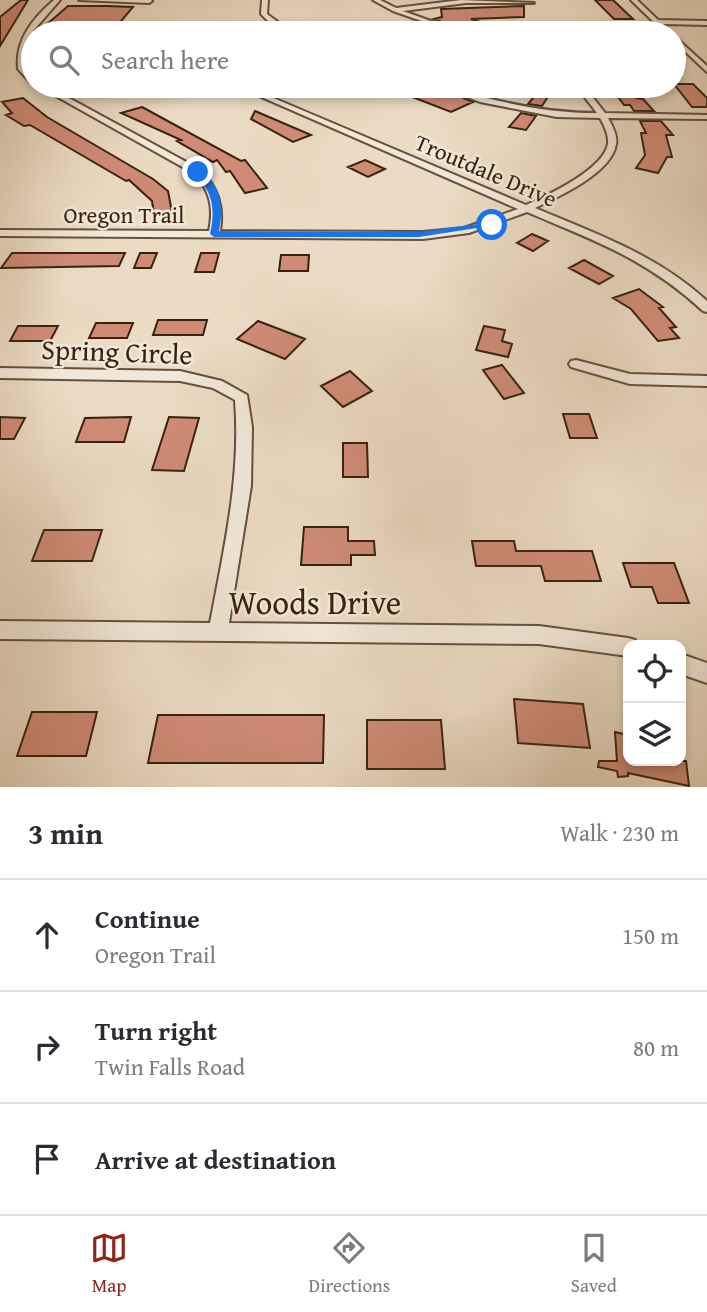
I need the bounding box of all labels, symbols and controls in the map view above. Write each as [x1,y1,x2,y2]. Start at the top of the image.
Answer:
search box [21,21,686,98]
text: Search here [101,40,229,79]
icon: search [45,41,83,79]
street label: Troutdale Drive [410,125,562,215]
route end [182,156,213,187]
street label: Oregon Trail [64,198,185,231]
route start [476,209,507,240]
street label: Spring Circle [41,328,193,374]
street label: Woods Drive [229,578,401,626]
map controls [623,640,686,766]
button: locate [623,640,686,703]
button: layers [623,703,686,766]
text: 3 min [28,811,103,855]
text: Walk · 230 m [560,816,679,849]
text: Continue [95,899,200,938]
icon: ahead [28,916,66,954]
text: 150 m [622,919,679,952]
text: Oregon Trail [95,938,216,971]
text: Turn right [95,1011,217,1050]
icon: right [28,1028,66,1066]
text: 80 m [633,1031,679,1064]
text: Twin Falls Road [95,1050,245,1083]
icon: arrive [28,1140,66,1178]
text: Arrive at destination [95,1140,336,1179]
tab: Map [90,1229,128,1299]
tab: Directions [309,1229,390,1299]
tab: Saved [571,1229,617,1299]

